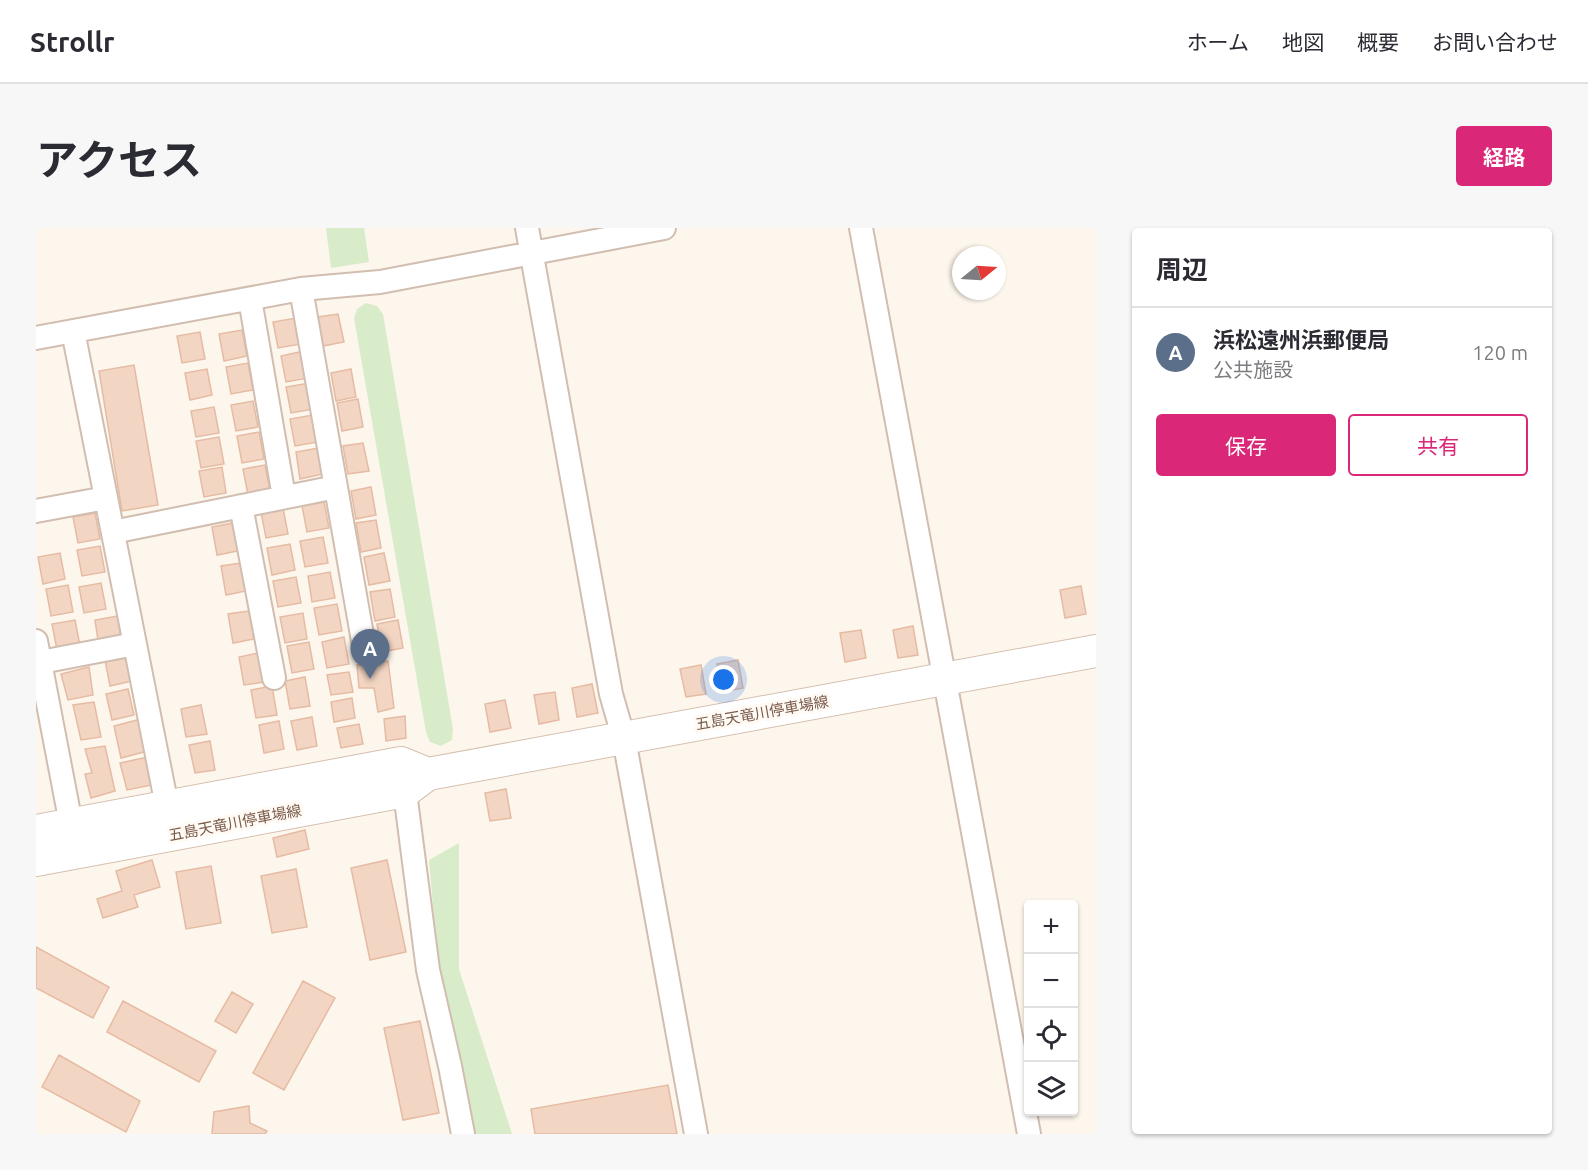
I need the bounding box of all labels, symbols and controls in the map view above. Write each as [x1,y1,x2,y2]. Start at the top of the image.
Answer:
text: Strollr [30,26,115,57]
text: ホーム [1187,30,1249,54]
text: 地図 [1282,30,1324,54]
text: 概要 [1357,30,1399,54]
text: お問い合わせ [1432,30,1558,54]
button: 経路 [1456,126,1552,186]
text: アクセス [36,136,202,183]
north arrow [952,246,1006,300]
text: 周辺 [1156,255,1208,284]
text: 浜松遠州浜郵便局 [1213,327,1389,352]
text: A [1168,341,1183,364]
text: 120 m [1472,341,1528,364]
text: 公共施設 [1213,358,1293,381]
button: 保存 [1156,414,1336,476]
button: 共有 [1348,414,1528,476]
pin: A [350,630,390,679]
your location [709,665,738,694]
street label: 五島天竜川停車場線 [694,692,830,733]
street label: 五島天竜川停車場線 [167,801,303,844]
map controls [1024,900,1078,1116]
button: + [1024,900,1078,954]
button: − [1024,954,1078,1008]
button: locate [1024,1008,1078,1062]
button: layers [1024,1062,1078,1116]

